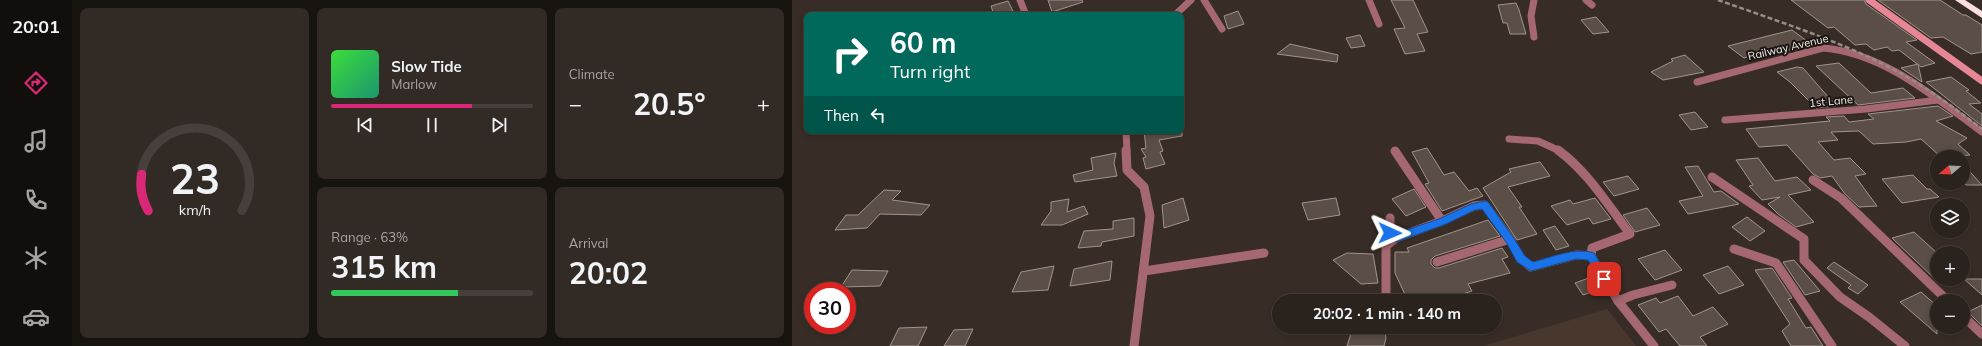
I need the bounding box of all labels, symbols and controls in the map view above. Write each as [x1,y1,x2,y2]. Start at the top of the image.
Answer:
text: 20:01 [12,15,60,38]
text: 60 m [890,25,956,60]
icon: right [824,28,876,80]
street label: Railway Avenue [1746,31,1830,63]
text: Slow Tide [391,57,462,76]
text: Turn right [890,60,970,83]
text: Climate [569,66,615,82]
icon: directions [22,69,50,97]
text: Marlow [391,76,437,92]
text: 20.5° [633,85,706,123]
text: − [569,90,582,118]
text: + [757,90,770,118]
street label: 1st Lane [1809,92,1853,110]
icon: left [867,104,889,126]
text: Then [824,106,859,125]
icon: previous [354,114,376,136]
icon: pause [421,114,443,136]
icon: next [488,114,510,136]
icon: music [22,127,50,155]
north arrow [1930,150,1970,190]
map controls [1930,150,1970,334]
text: 23 [170,152,220,204]
icon: phone [22,186,50,214]
button: layers [1930,198,1970,238]
text: km/h [179,201,211,219]
position arrow [1369,212,1411,254]
text: Range · 63% [331,229,408,245]
text: Arrival [569,235,608,251]
icon: climate [22,244,50,272]
button: + [1930,246,1970,286]
text: 315 km [331,248,437,286]
text: 20:02 [569,254,648,292]
pin [1587,262,1621,296]
icon: arrive [1593,268,1615,290]
speed limit sign: 30 [804,282,856,334]
button: − [1930,294,1970,334]
icon: car [22,303,50,331]
text: 20:02 · 1 min · 140 m [1313,304,1461,323]

